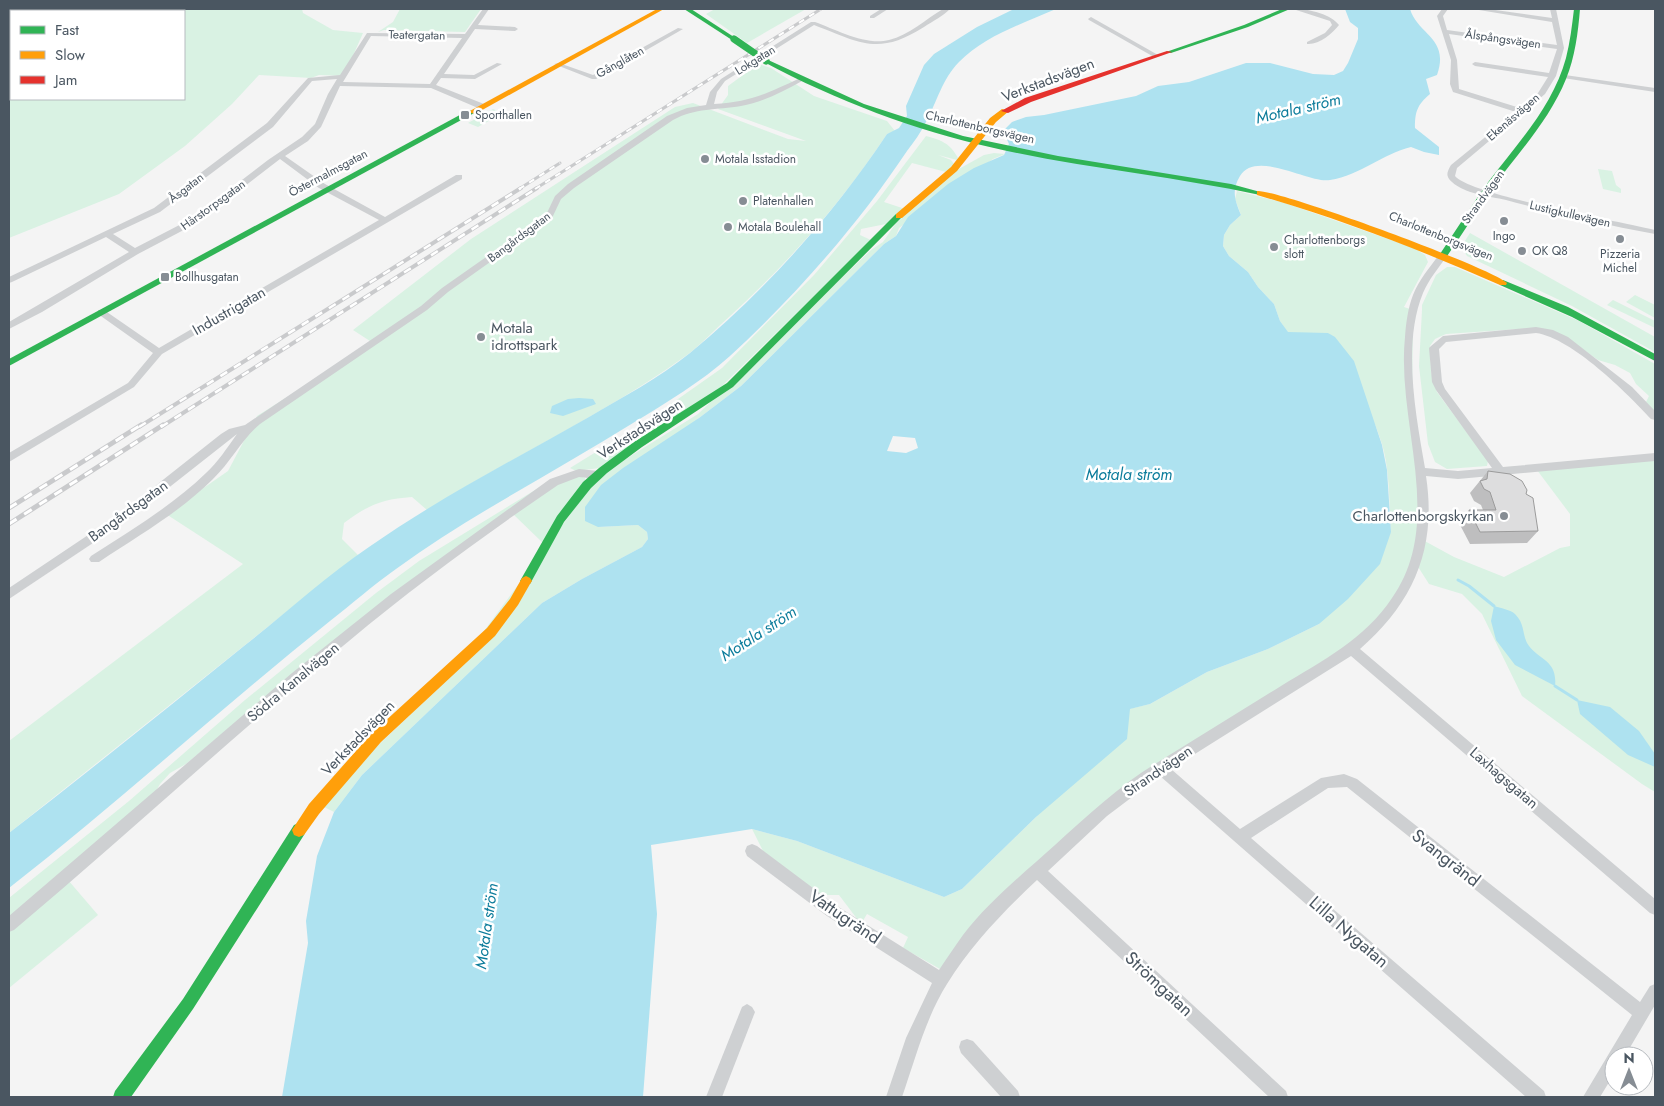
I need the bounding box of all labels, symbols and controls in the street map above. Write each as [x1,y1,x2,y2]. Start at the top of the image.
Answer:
legend [10,10,185,100]
text: Fast [55,19,79,41]
street label: Ålspångsvägen [1464,25,1542,53]
street label: Teatergatan [388,26,446,44]
street label: Gånglåten [593,41,647,83]
street label: Lokgatan [731,41,779,79]
text: Slow [55,44,86,66]
street label: Verkstadsvägen [999,52,1097,108]
text: Jam [53,69,78,91]
water label: Motala ström [1253,88,1343,129]
street label: Ekenäsvägen [1482,89,1544,145]
place label: Sporthallen [475,106,532,124]
street label: Charlottenborgsvägen [924,106,1036,148]
marker: Sporthallen [459,109,471,121]
street label: Östermalmsgatan [285,145,371,201]
place label: Motala Isstadion [715,150,796,168]
marker: Motala Isstadion [699,153,711,165]
street label: Strandvägen [1457,166,1509,228]
street label: Åsgatan [165,168,207,208]
street label: Hårstorpsgatan [177,175,249,235]
place label: Platenhallen [753,192,814,210]
marker: Platenhallen [737,195,749,207]
street label: Lustigkullevägen [1528,196,1612,232]
street label: Bangårdsgatan [484,207,554,267]
street label: Charlottenborgsvägen [1386,207,1496,265]
marker: Ingo [1498,215,1510,227]
place label: Motala Boulehall [738,218,821,236]
marker: Motala Boulehall [722,221,734,233]
place label: Ingo [1493,227,1516,245]
place label: Charlottenborgs slott [1284,231,1365,263]
marker: Pizzeria Michel [1614,233,1626,245]
marker: Charlottenborgs slott [1268,241,1280,253]
place label: OK Q8 [1532,242,1568,260]
marker: OK Q8 [1516,245,1528,257]
place label: Pizzeria Michel [1600,245,1640,277]
place label: Bollhusgatan [175,268,239,286]
marker: Bollhusgatan [159,271,171,283]
street label: Industrigatan [188,281,270,341]
place label: Motala idrottspark [491,317,558,356]
marker: Motala idrottspark [475,331,487,343]
street label: Verkstadsvägen [593,393,687,465]
water label: Motala ström [1086,463,1172,486]
street label: Bangårdsgatan [84,475,172,547]
place label: Charlottenborgskyrkan [1353,505,1494,527]
marker: Charlottenborgskyrkan [1498,510,1510,522]
water label: Motala ström [716,600,801,667]
street label: Södra Kanalvägen [242,637,344,727]
street label: Verkstadsvägen [316,695,400,781]
street label: Strandvägen [1119,740,1197,802]
street label: Laxhagsgatan [1465,742,1543,814]
street label: Svangränd [1406,823,1486,893]
water label: Motala ström [469,882,504,971]
street label: Vattugränd [804,883,886,951]
street label: Lilla Nygatan [1303,890,1395,974]
street label: Strömgatan [1119,945,1199,1023]
north arrow [1604,1046,1654,1096]
text: N [1623,1048,1635,1068]

